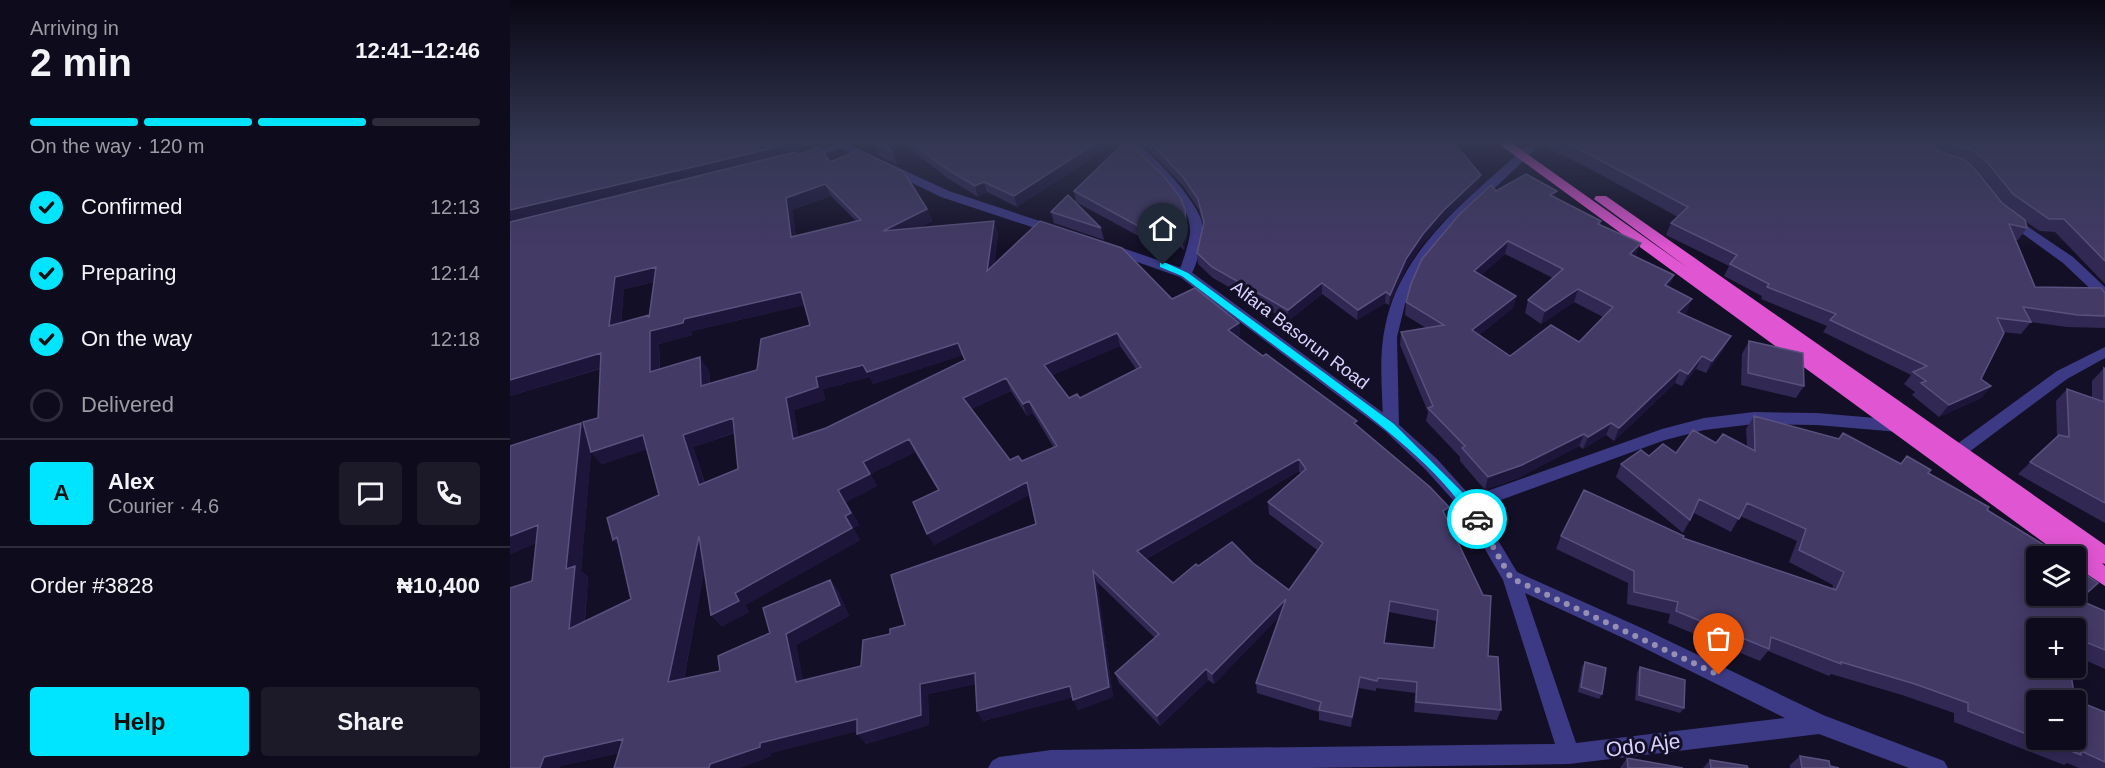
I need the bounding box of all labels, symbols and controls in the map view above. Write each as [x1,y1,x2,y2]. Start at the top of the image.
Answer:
text: Arriving in [30,17,119,39]
text: 12:41–12:46 [355,38,480,63]
text: 2 min [30,41,132,84]
text: On the way · 120 m [30,135,205,157]
icon: check [30,191,63,224]
text: Confirmed [81,194,182,219]
text: 12:13 [430,196,480,218]
pin [1137,203,1188,265]
icon: home [1146,212,1179,245]
icon: check [30,257,63,290]
text: Preparing [81,260,176,285]
text: 12:14 [430,262,480,284]
street label: Alfara Basorun Road [1227,277,1373,393]
icon: check [30,323,63,356]
text: On the way [81,326,192,351]
text: 12:18 [430,328,480,350]
text: Delivered [81,392,174,417]
button: chat [339,462,402,525]
button: phone [417,462,480,525]
text: Alex [108,469,154,494]
text: A [54,480,69,505]
courier [1447,489,1507,549]
text: Courier · 4.6 [108,495,219,517]
icon: car [1461,503,1494,536]
map controls [2026,546,2086,750]
button: layers [2026,546,2086,606]
text: Order #3828 [30,573,154,598]
text: ₦10,400 [397,573,480,598]
pin [1693,613,1744,675]
button: + [2026,618,2086,678]
icon: bag [1702,622,1735,655]
button: Help [30,687,249,756]
button: Share [261,687,480,756]
button: − [2026,690,2086,750]
street label: Odo Aje [1605,729,1681,761]

